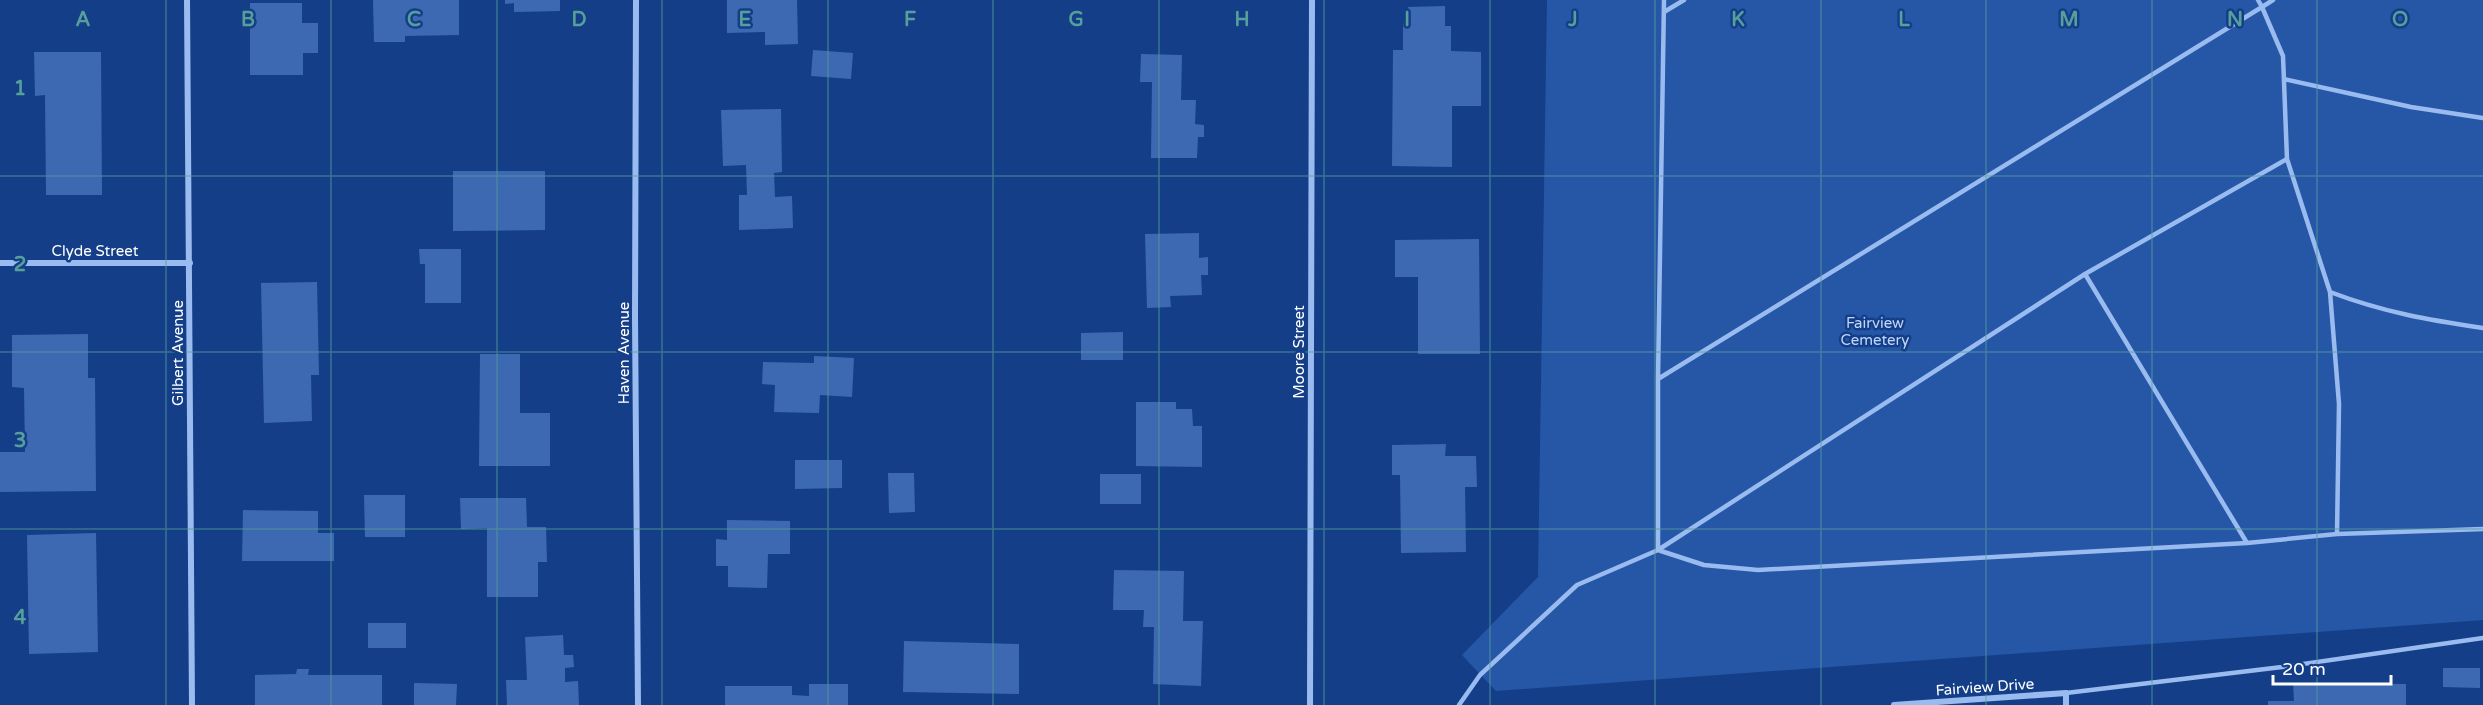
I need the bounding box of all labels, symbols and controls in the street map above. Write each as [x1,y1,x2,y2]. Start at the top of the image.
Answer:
text: A [76,8,91,32]
text: B [241,8,255,32]
text: C [407,8,421,32]
text: D [571,8,587,32]
text: E [739,8,752,32]
text: F [904,8,916,32]
text: G [1068,8,1084,32]
text: H [1234,8,1250,32]
text: I [1404,8,1410,32]
text: J [1567,8,1578,32]
text: K [1731,8,1745,32]
text: L [1898,8,1910,32]
text: M [2059,8,2079,32]
text: N [2227,8,2243,32]
text: O [2392,8,2408,32]
text: 1 [14,77,26,101]
street label: Clyde Street [52,242,139,260]
text: 2 [14,253,26,277]
street label: Gilbert Avenue [169,300,187,406]
street label: Haven Avenue [615,302,633,404]
street label: Moore Street [1290,305,1308,399]
park label: Fairview Cemetery [1841,314,1909,349]
text: 3 [14,429,26,453]
text: 4 [14,606,27,630]
scale bar [2273,648,2392,686]
text: 20 m [2282,658,2326,680]
street label: Fairview Drive [1935,675,2035,699]

